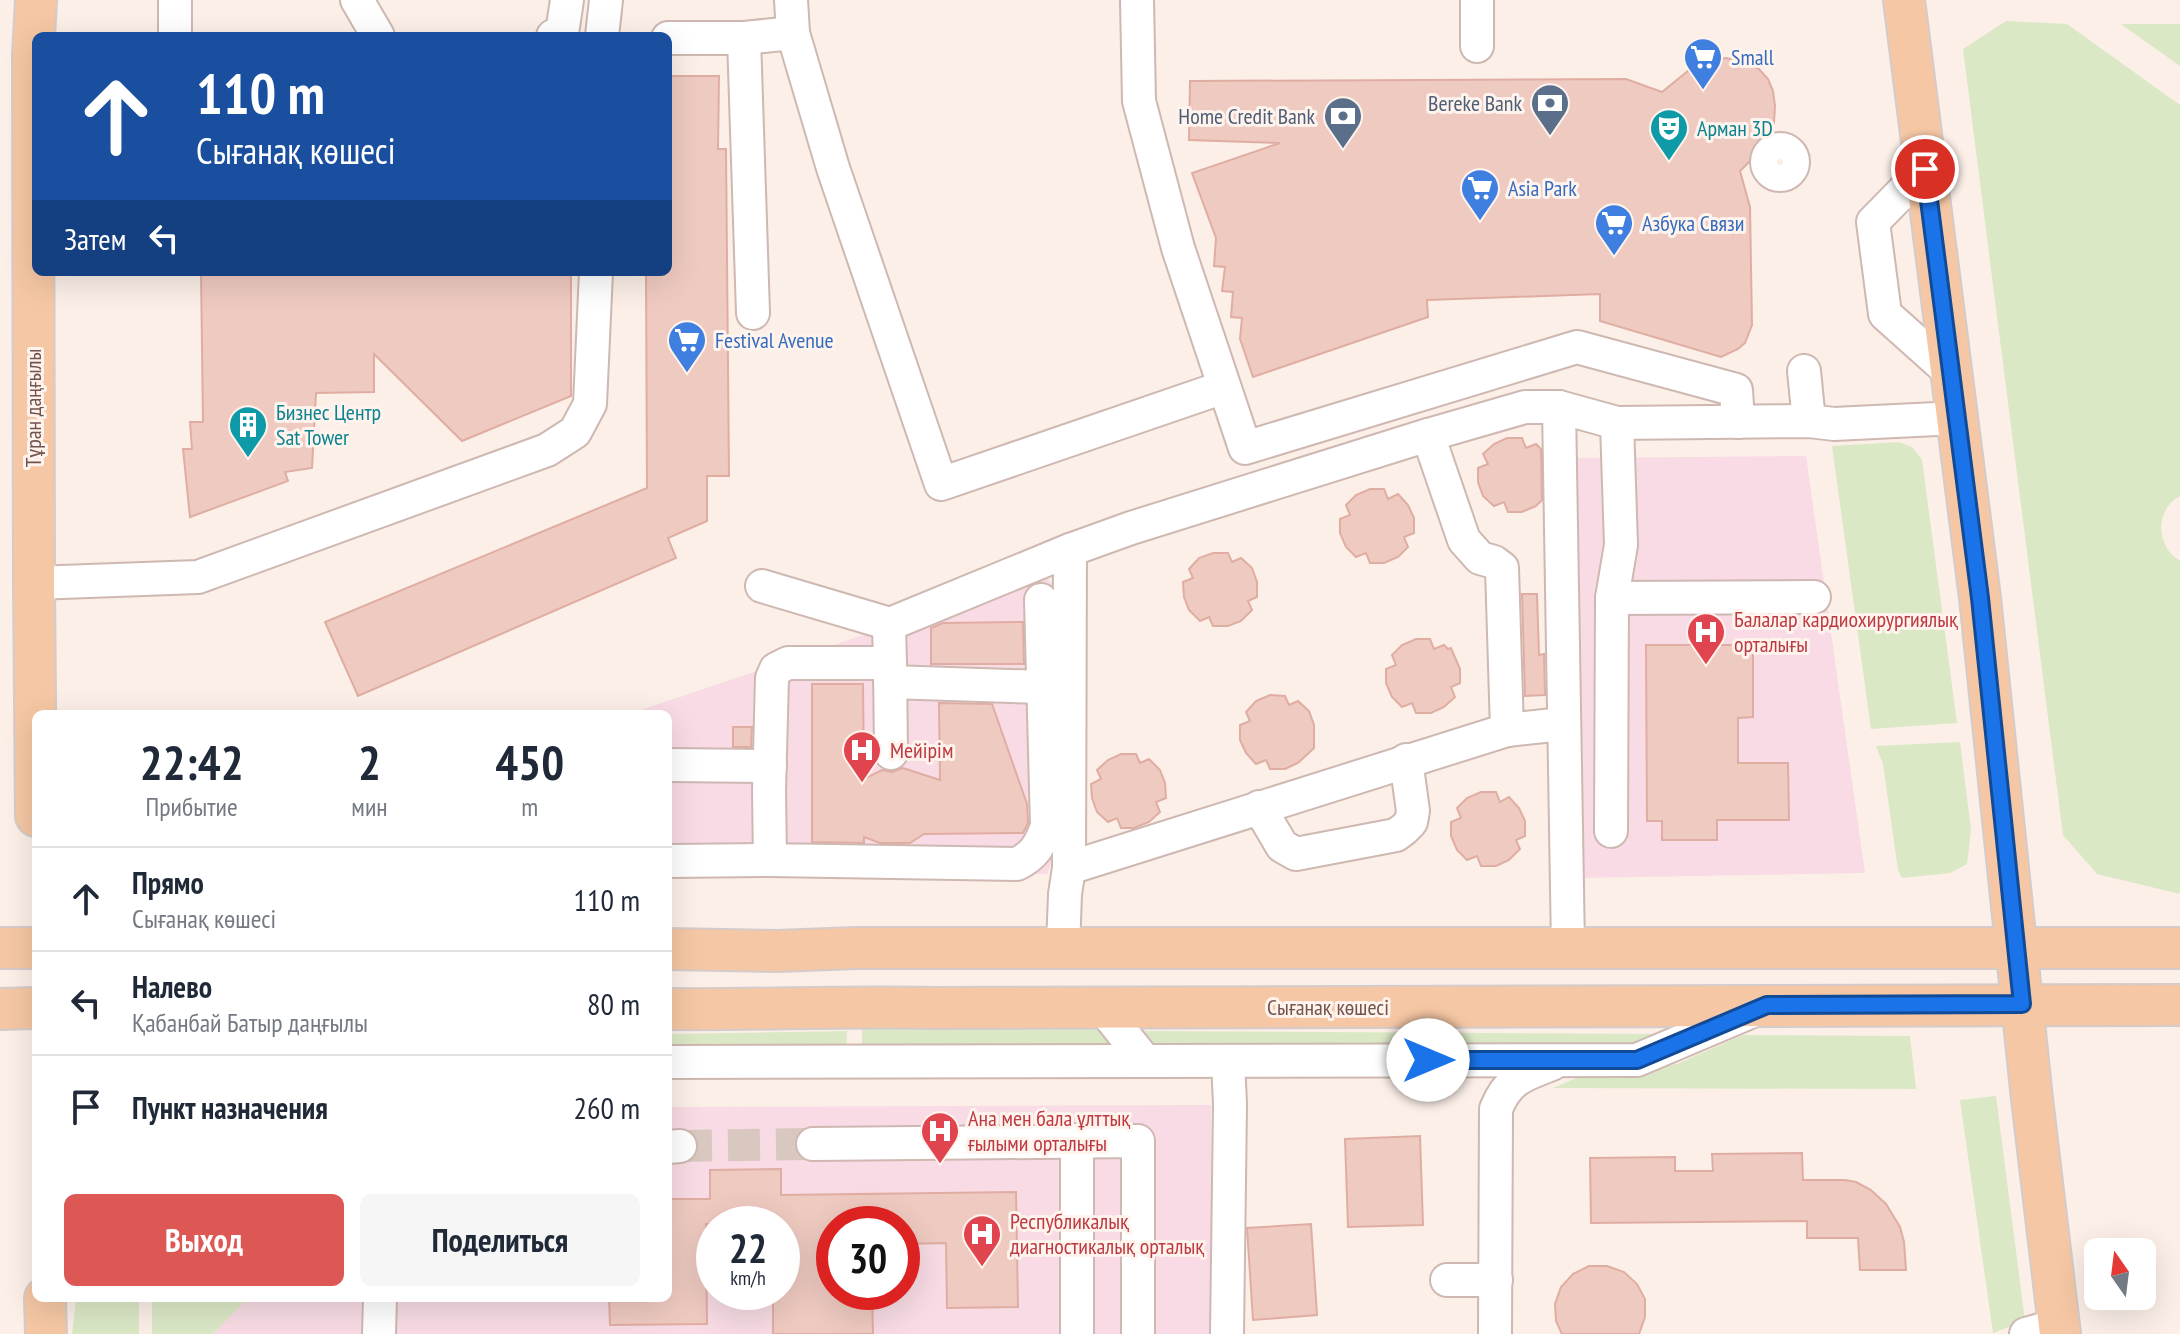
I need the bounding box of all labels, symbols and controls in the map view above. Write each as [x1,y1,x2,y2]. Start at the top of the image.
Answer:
supermarket icon: Small [1682,36,1724,91]
place label: Small [1731,43,1775,71]
text: 110 m [196,57,325,129]
icon: ahead [64,64,168,168]
bank icon: Bereke Bank [1529,82,1571,137]
place label: Bereke Bank [1428,89,1522,117]
bank icon: Home Credit Bank [1322,95,1364,150]
place label: Home Credit Bank [1178,102,1315,130]
theatre icon: Арман 3D [1648,107,1690,162]
place label: Арман 3D [1697,114,1773,142]
text: Сығанақ көшесі [196,127,395,174]
pin [1891,135,1959,203]
icon: arrive [1903,147,1947,191]
supermarket icon: Asia Park [1459,167,1501,222]
place label: Asia Park [1508,174,1577,202]
supermarket icon: Азбука Связи [1593,202,1635,257]
place label: Азбука Связи [1642,209,1745,237]
icon: left [142,216,186,260]
text: Затем [64,219,126,258]
supermarket icon: Festival Avenue [666,319,708,374]
place label: Festival Avenue [715,326,834,354]
street label: Тұран даңғылы [19,349,47,467]
place label: Бизнес Центр Sat Tower [276,398,381,451]
building icon: Бизнес Центр Sat Tower [227,404,269,459]
place label: Балалар кардиохирургиялық орталығы [1734,605,1958,658]
hospital icon: Балалар кардиохирургиялық орталығы [1685,611,1727,666]
hospital icon: Мейірім [841,729,883,784]
text: 22:42 [140,731,244,793]
text: 2 [358,731,381,793]
text: 450 [495,731,564,793]
place label: Мейірім [890,736,953,764]
text: Прибытие [146,790,238,823]
text: мин [351,790,388,823]
text: m [521,790,538,823]
text: Прямо [132,863,204,902]
icon: ahead [64,877,108,921]
text: 110 m [574,880,640,919]
text: Сығанақ көшесі [132,902,276,935]
text: Налево [132,967,212,1006]
icon: left [64,981,108,1025]
text: 80 m [587,984,640,1023]
street label: Сығанақ көшесі [1267,993,1389,1021]
text: Қабанбай Батыр даңғылы [132,1006,368,1039]
position arrow [1386,1018,1470,1102]
icon: arrive [64,1085,108,1129]
text: Пункт назначения [132,1088,328,1127]
text: 260 m [574,1088,640,1127]
place label: Ана мен бала ұлттық ғылыми орталығы [968,1104,1130,1157]
hospital icon: Ана мен бала ұлттық ғылыми орталығы [919,1110,961,1165]
button: Выход [64,1194,344,1286]
button: Поделиться [360,1194,640,1286]
speed limit sign: 30 [816,1206,920,1310]
place label: Республикалық диагностикалық орталық [1010,1207,1204,1260]
hospital icon: Республикалық диагностикалық орталық [961,1213,1003,1268]
text: 22 [729,1222,767,1274]
north arrow [2084,1238,2156,1310]
map controls [2084,1238,2156,1310]
text: km/h [730,1265,766,1291]

